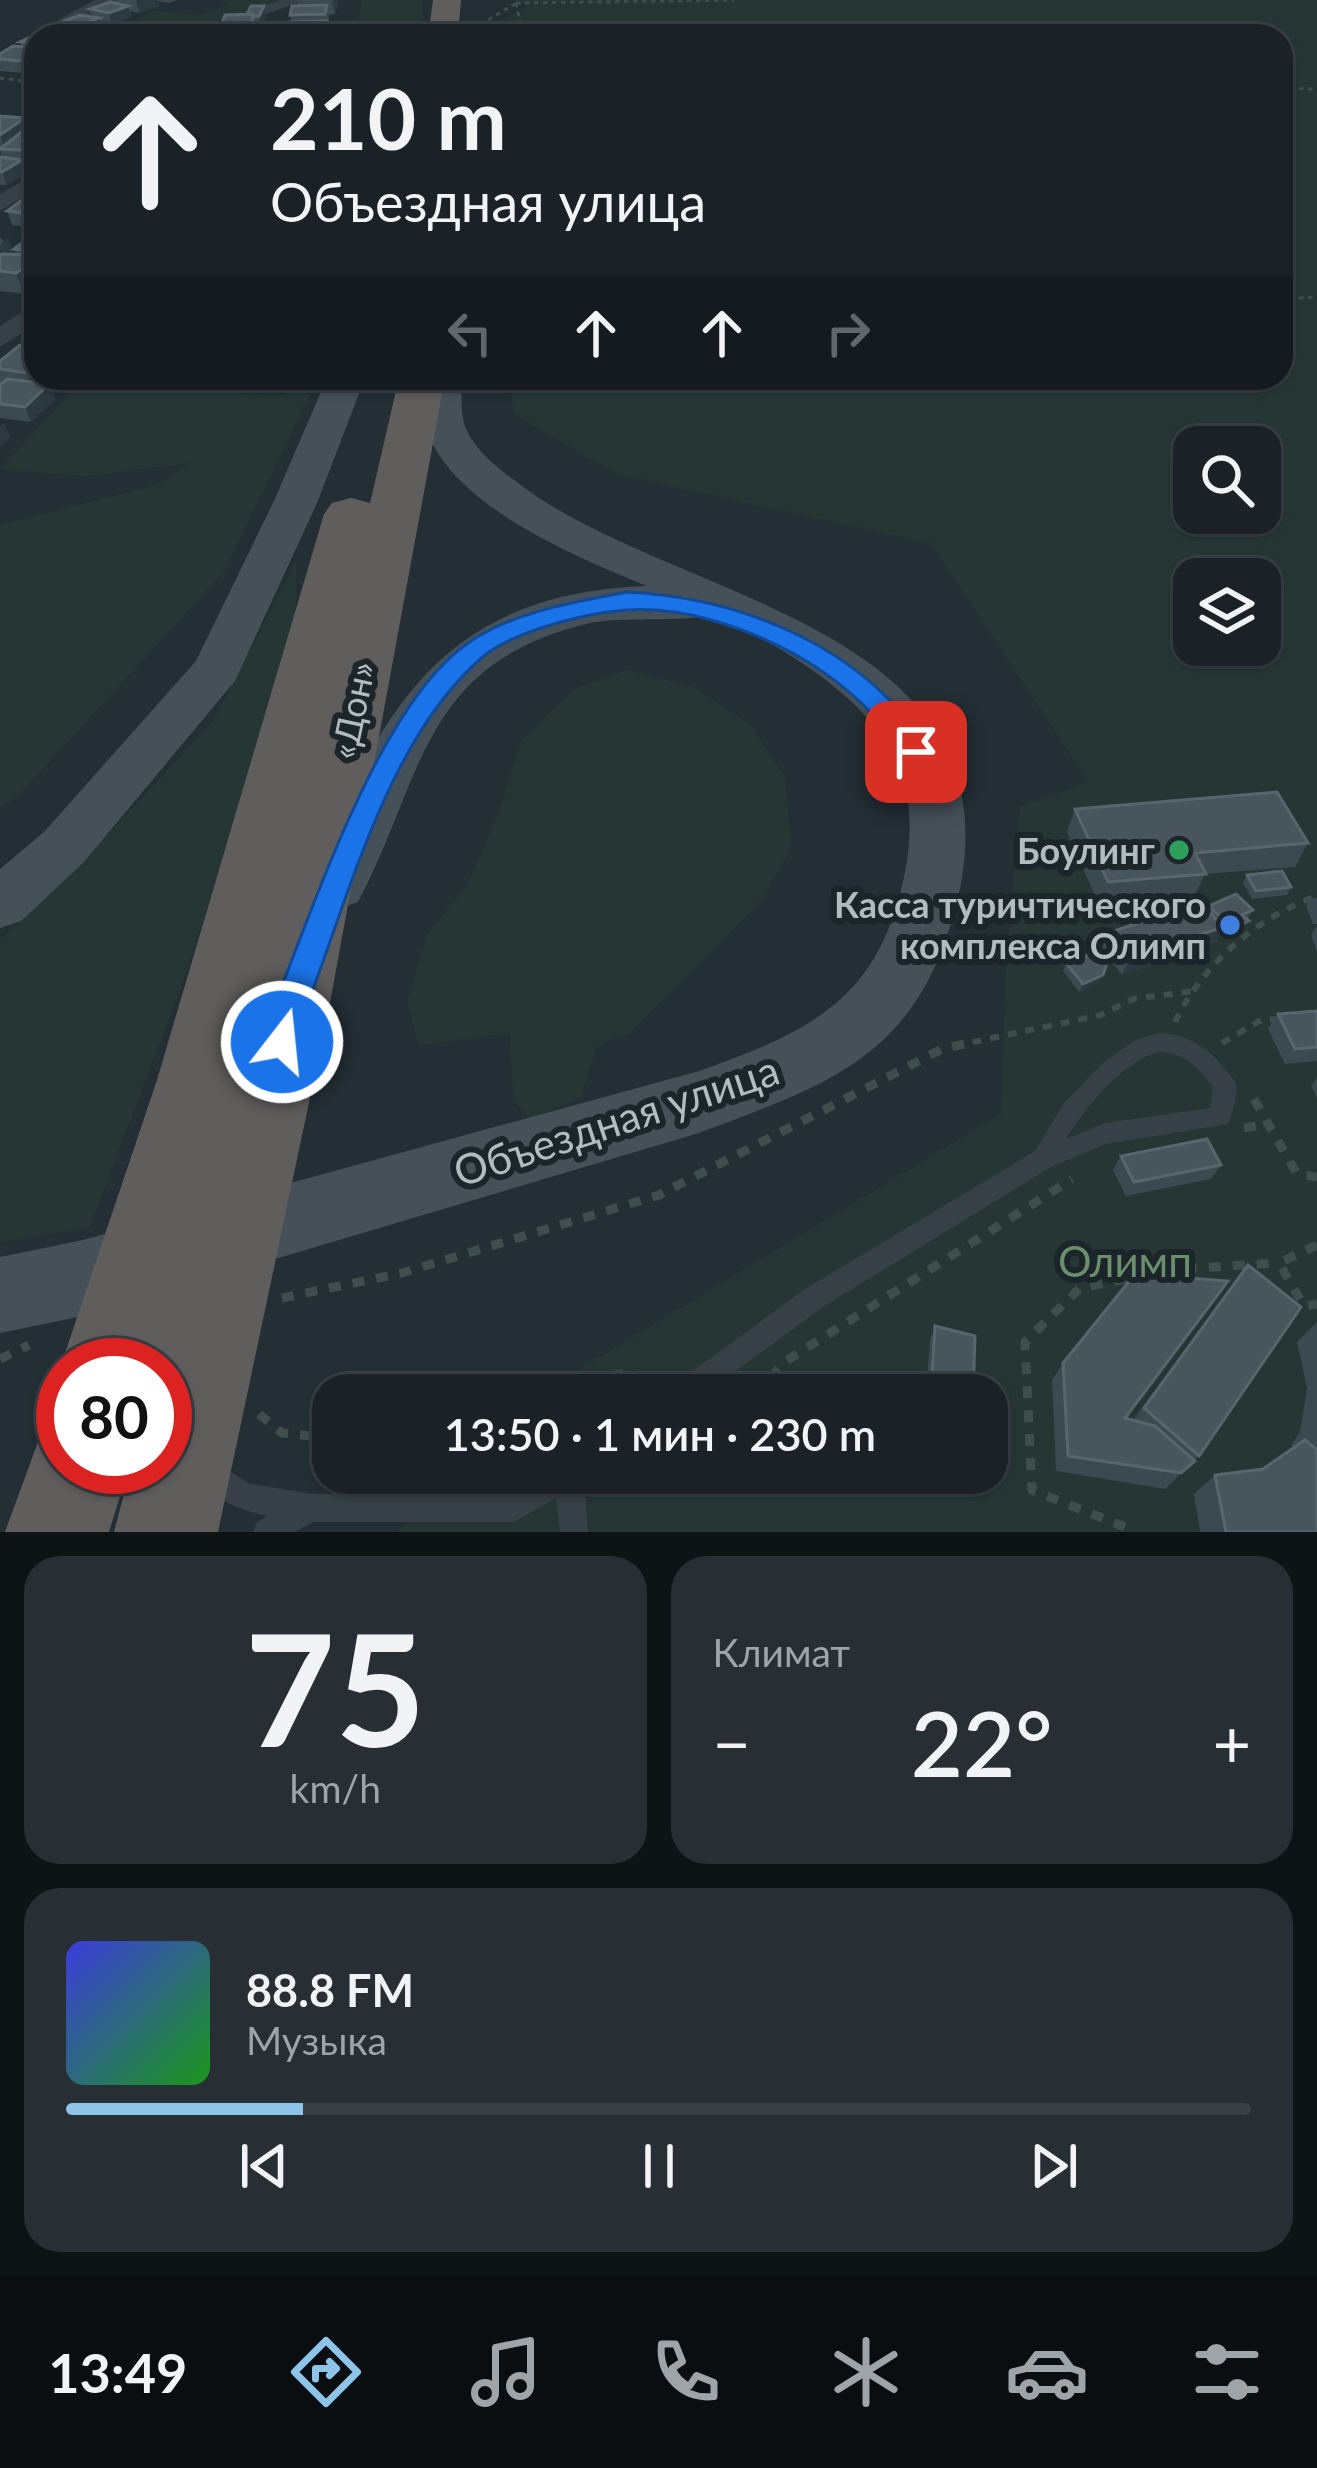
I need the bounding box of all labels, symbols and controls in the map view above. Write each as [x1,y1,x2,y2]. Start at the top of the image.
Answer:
text: 210 m [270,67,507,168]
icon: ahead [72,72,228,228]
text: Объездная улица [270,169,706,234]
icon: left [437,300,503,366]
icon: ahead [563,300,629,366]
icon: ahead [689,300,755,366]
icon: right [815,300,881,366]
map controls [1173,426,1281,666]
button: search [1173,426,1281,534]
button: layers [1173,558,1281,666]
street label: «Дон» [320,657,384,763]
pin [865,701,967,803]
icon: arrive [883,719,949,785]
place label: Боулинг [1017,828,1155,872]
marker: Боулинг [1166,837,1192,863]
place label: Касса туричтического комплекса Олимп [834,882,1206,967]
marker: Касса туричтического комплекса Олимп [1217,912,1243,938]
position arrow [219,979,345,1105]
street label: Объездная улица [447,1044,785,1196]
park label: Олимп [1058,1236,1192,1286]
speed limit sign: 80 [36,1338,192,1494]
text: 13:50 · 1 мин · 230 m [444,1407,876,1461]
text: 75 [245,1593,426,1780]
text: Климат [713,1629,850,1675]
text: 22° [911,1688,1053,1796]
text: − [713,1703,751,1782]
text: + [1213,1703,1251,1782]
text: km/h [290,1765,381,1811]
text: 88.8 FM [246,1963,414,2017]
text: Музыка [246,2017,387,2063]
icon: previous [231,2133,297,2199]
icon: pause [626,2133,692,2199]
icon: next [1021,2133,1087,2199]
icon: directions [284,2330,368,2414]
icon: music [464,2330,548,2414]
icon: phone [644,2330,728,2414]
icon: climate [824,2330,908,2414]
icon: car [1005,2330,1089,2414]
icon: filters [1185,2330,1269,2414]
text: 13:49 [48,2340,187,2405]

